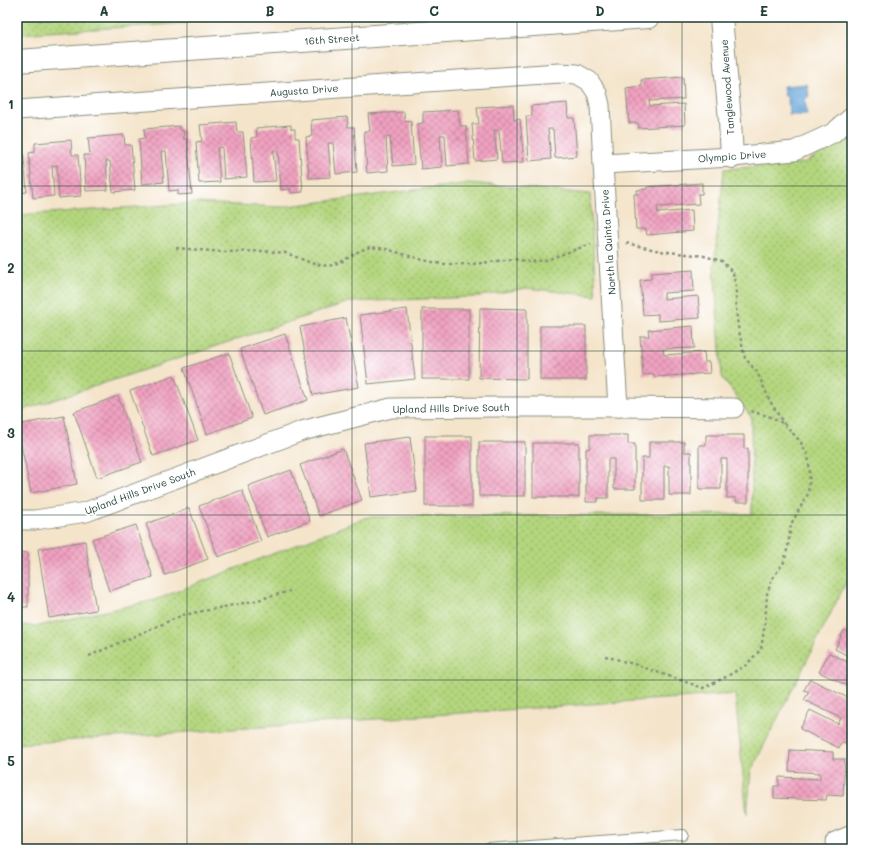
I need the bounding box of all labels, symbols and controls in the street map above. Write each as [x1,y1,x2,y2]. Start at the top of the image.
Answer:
text: A [99,2,109,19]
text: B [266,2,275,19]
text: C [429,2,439,19]
text: D [595,2,605,19]
text: E [760,2,768,19]
street label: 16th Street [304,30,360,48]
street label: Tanglewood Avenue [717,39,737,135]
street label: Augusta Drive [269,81,339,99]
text: 1 [8,95,14,112]
street label: Olympic Drive [697,147,767,165]
street label: North la Quinta Drive [597,189,619,295]
text: 2 [7,259,15,276]
street label: Upland Hills Drive South [393,400,510,416]
text: 3 [7,424,15,441]
street label: Upland Hills Drive South [83,464,198,518]
text: 4 [7,588,15,605]
text: 5 [7,752,15,769]

